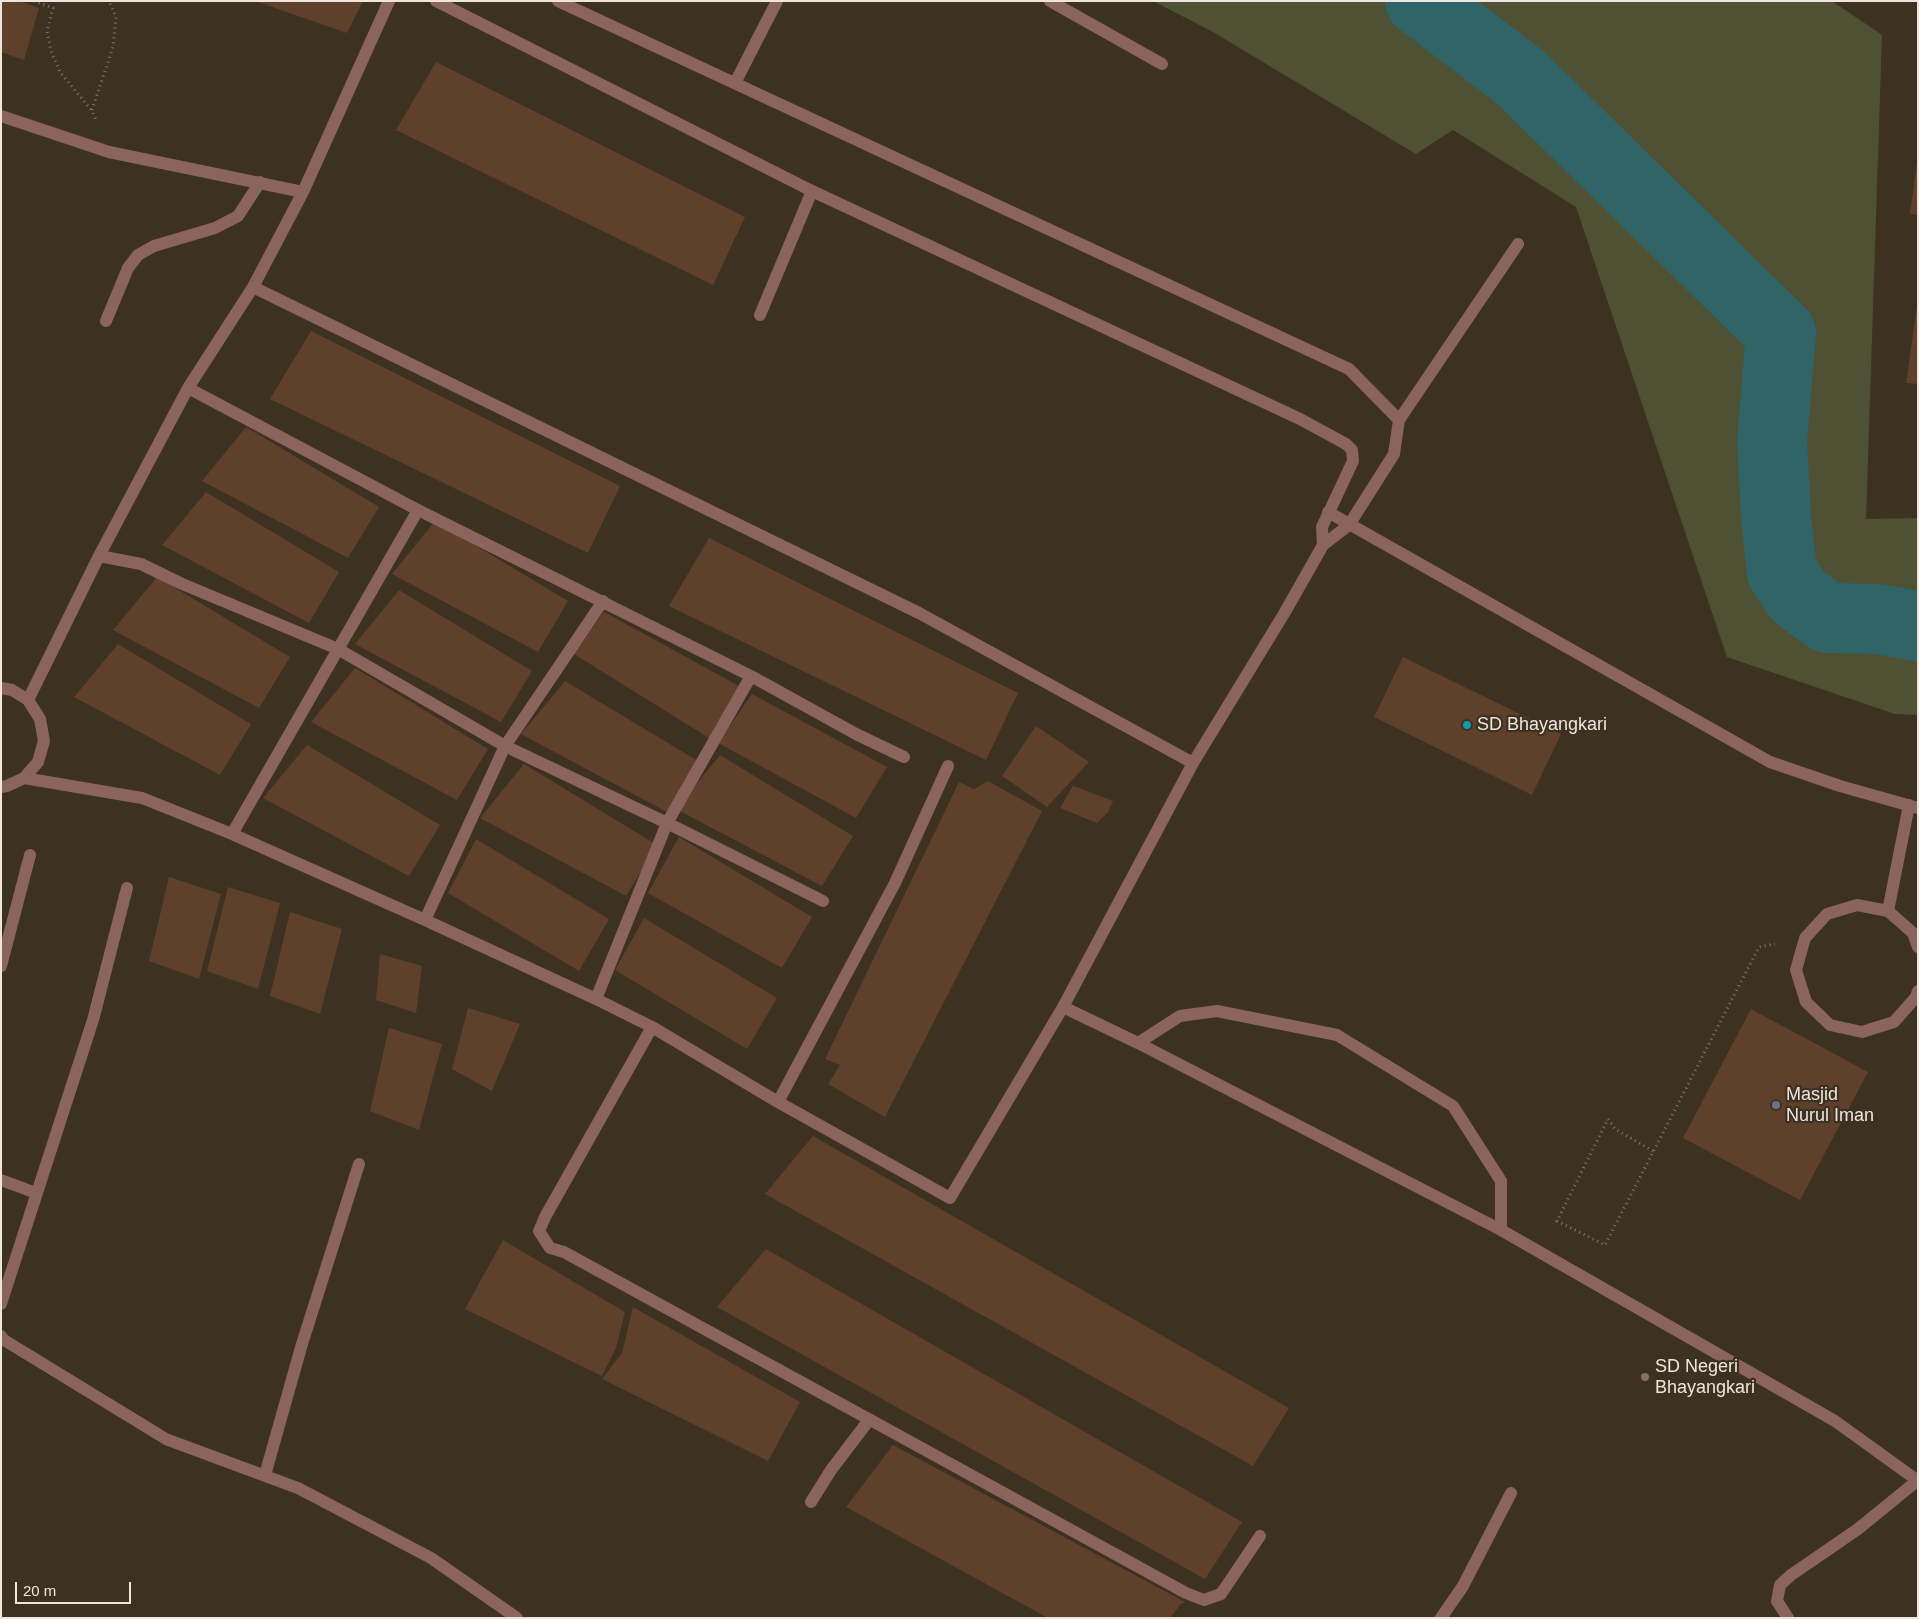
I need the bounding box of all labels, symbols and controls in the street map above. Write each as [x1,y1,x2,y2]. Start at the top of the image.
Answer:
place label: SD Bhayangkari [1477,714,1607,736]
marker: SD Bhayangkari [1461,719,1473,731]
place label: Masjid Nurul Iman [1786,1084,1874,1126]
marker: Masjid Nurul Iman [1770,1099,1782,1111]
place label: SD Negeri Bhayangkari [1655,1356,1755,1398]
marker: SD Negeri Bhayangkari [1639,1371,1651,1383]
scale bar [18,1572,134,1604]
text: 20 m [23,1582,56,1599]

